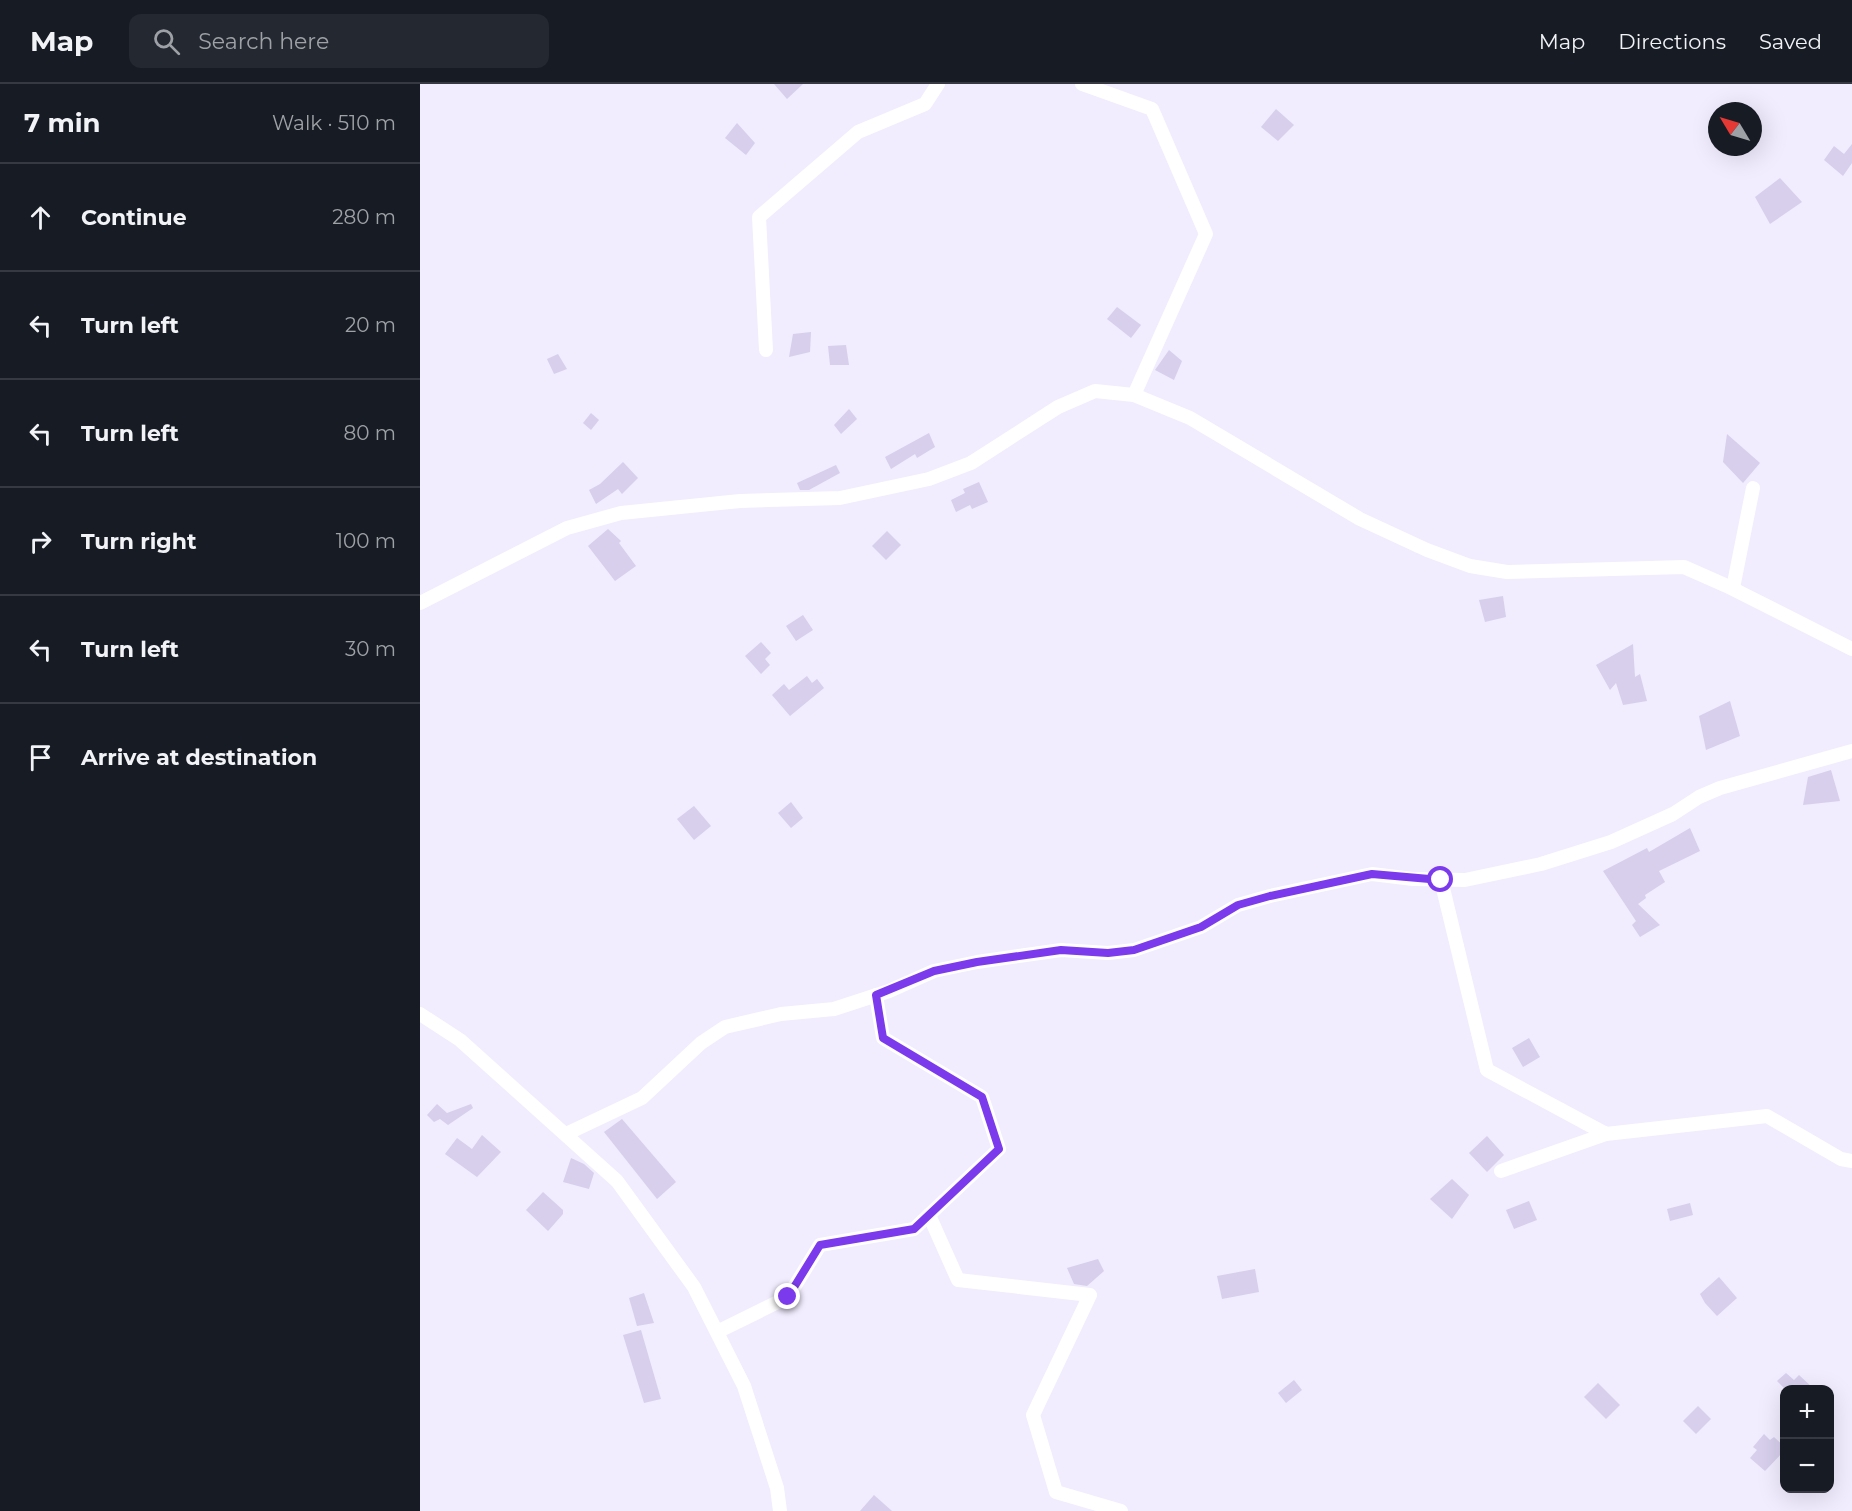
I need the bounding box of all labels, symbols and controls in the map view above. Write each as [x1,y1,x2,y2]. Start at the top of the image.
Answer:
search box [129,14,549,68]
text: Map [30,24,93,58]
icon: search [150,25,183,58]
text: Search here [198,28,329,55]
text: Map [1539,29,1585,54]
text: Directions [1618,29,1726,54]
text: Saved [1759,29,1822,54]
north arrow [1708,102,1762,156]
text: 7 min [24,107,101,139]
text: Walk · 510 m [272,111,396,135]
icon: ahead [24,201,57,234]
text: Continue [81,204,187,231]
text: 280 m [332,205,396,229]
icon: left [24,309,57,342]
text: Turn left [81,312,179,339]
text: 20 m [345,313,396,337]
icon: left [24,417,57,450]
text: Turn left [81,420,179,447]
text: 80 m [344,421,396,445]
icon: right [24,525,57,558]
text: Turn right [81,528,196,555]
text: 100 m [336,529,396,553]
icon: left [24,633,57,666]
text: Turn left [81,636,179,663]
text: 30 m [345,637,396,661]
icon: arrive [24,741,57,774]
text: Arrive at destination [81,744,317,771]
route start [1427,866,1453,892]
route end [774,1283,800,1309]
map controls [1780,1385,1834,1493]
button: + [1780,1385,1834,1439]
button: − [1780,1439,1834,1493]

